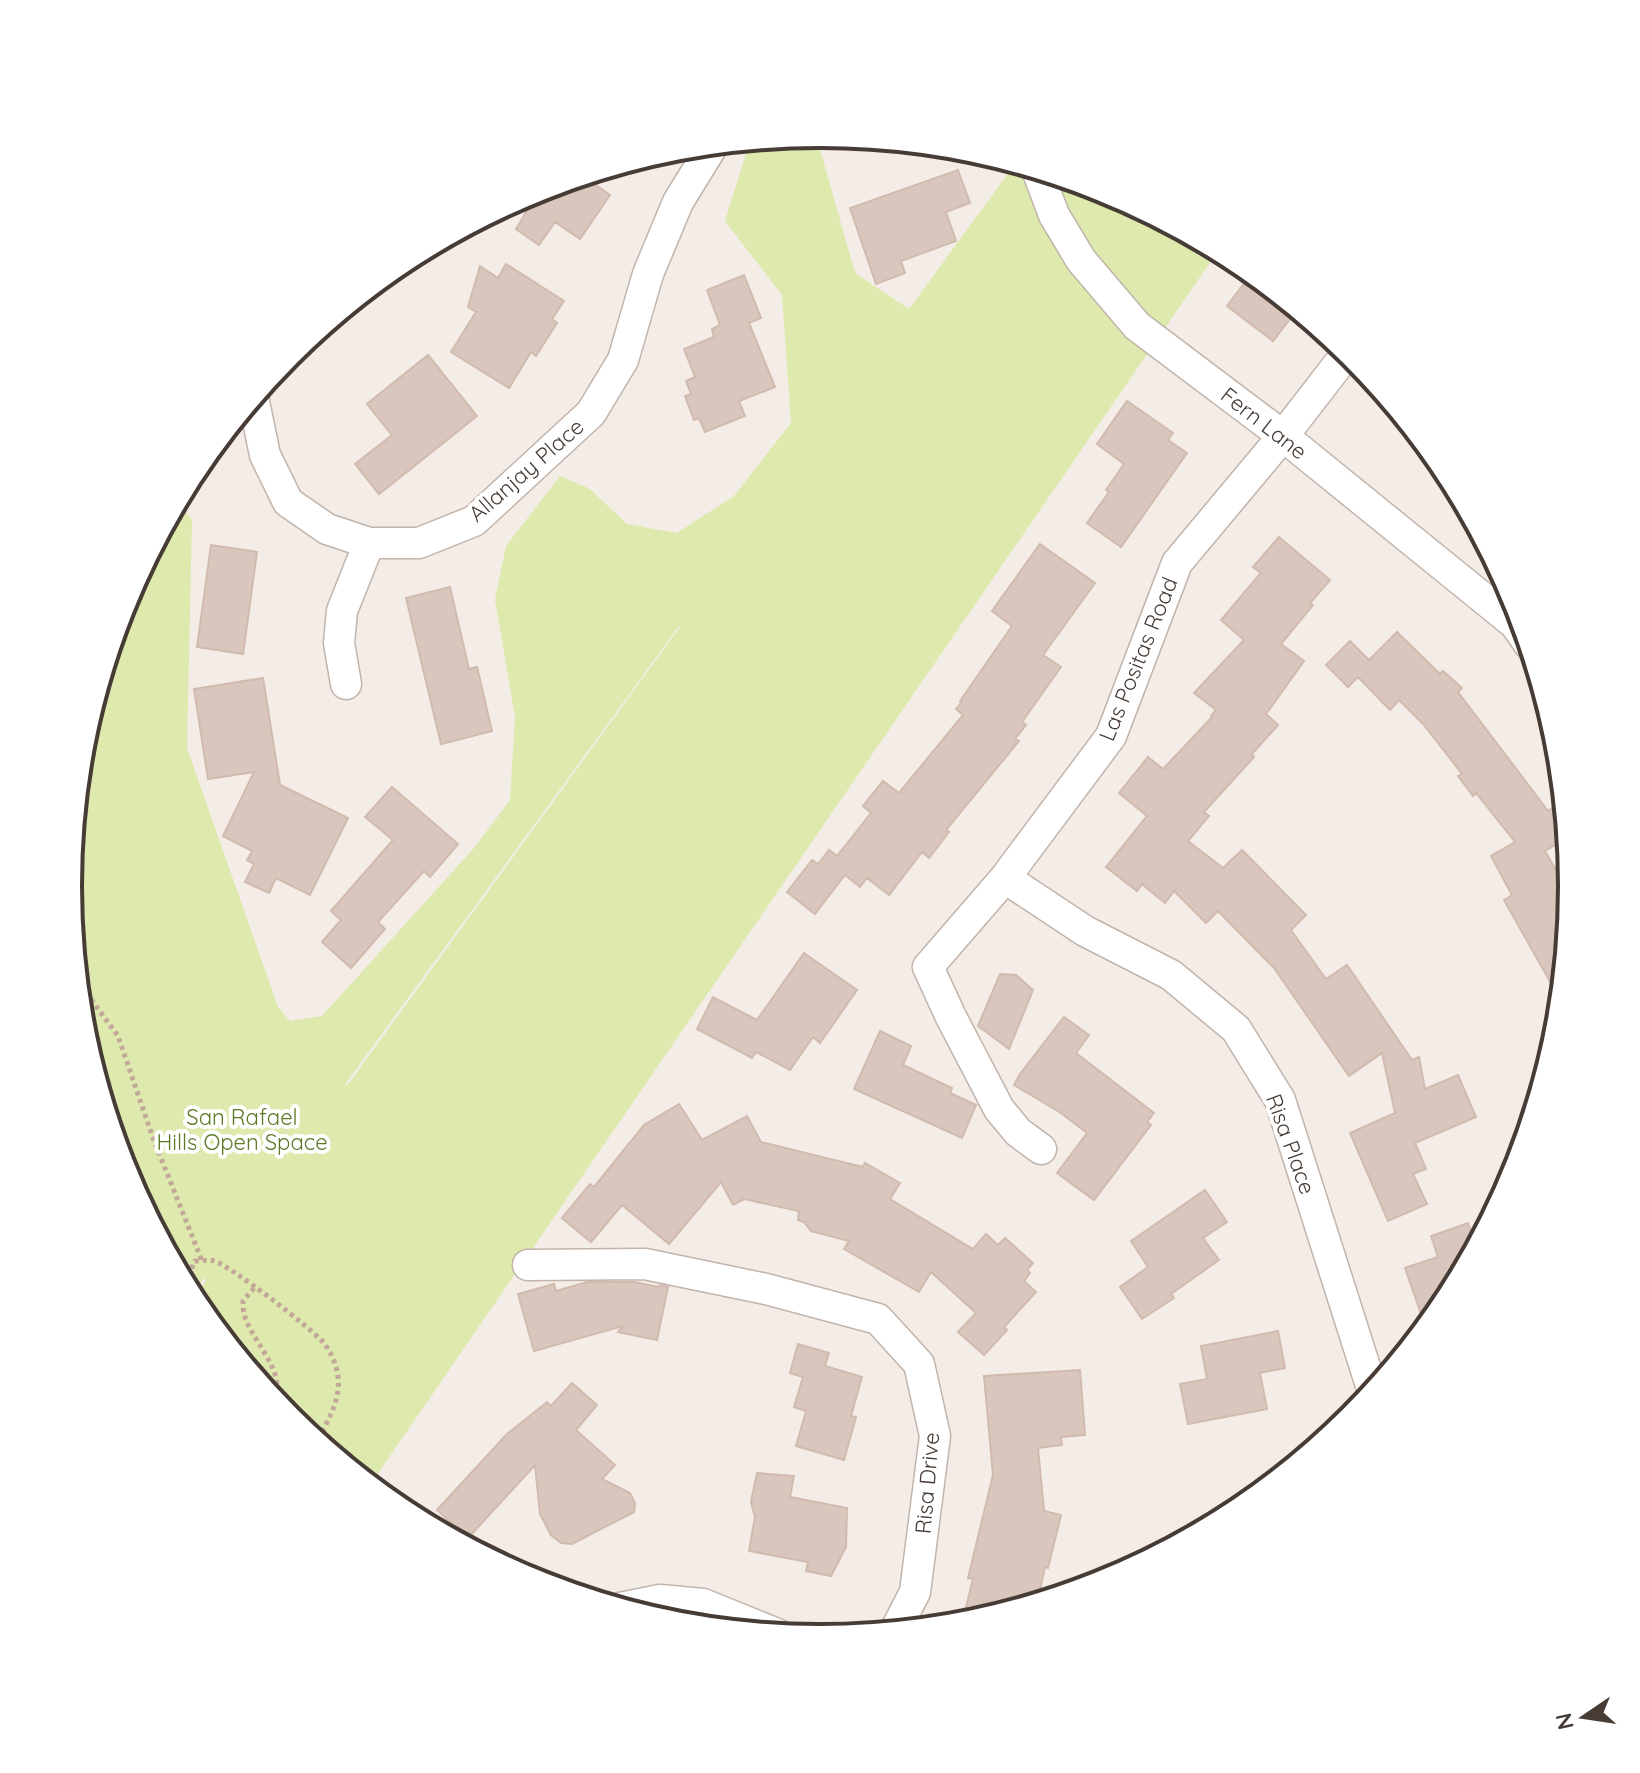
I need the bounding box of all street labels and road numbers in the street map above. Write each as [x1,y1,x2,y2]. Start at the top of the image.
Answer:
street label: Fern Lane [1215,381,1313,465]
street label: Allanjay Place [463,412,589,528]
street label: Las Positas Road [1092,573,1184,745]
street label: Risa Place [1260,1090,1322,1198]
street label: Risa Drive [909,1431,945,1535]

